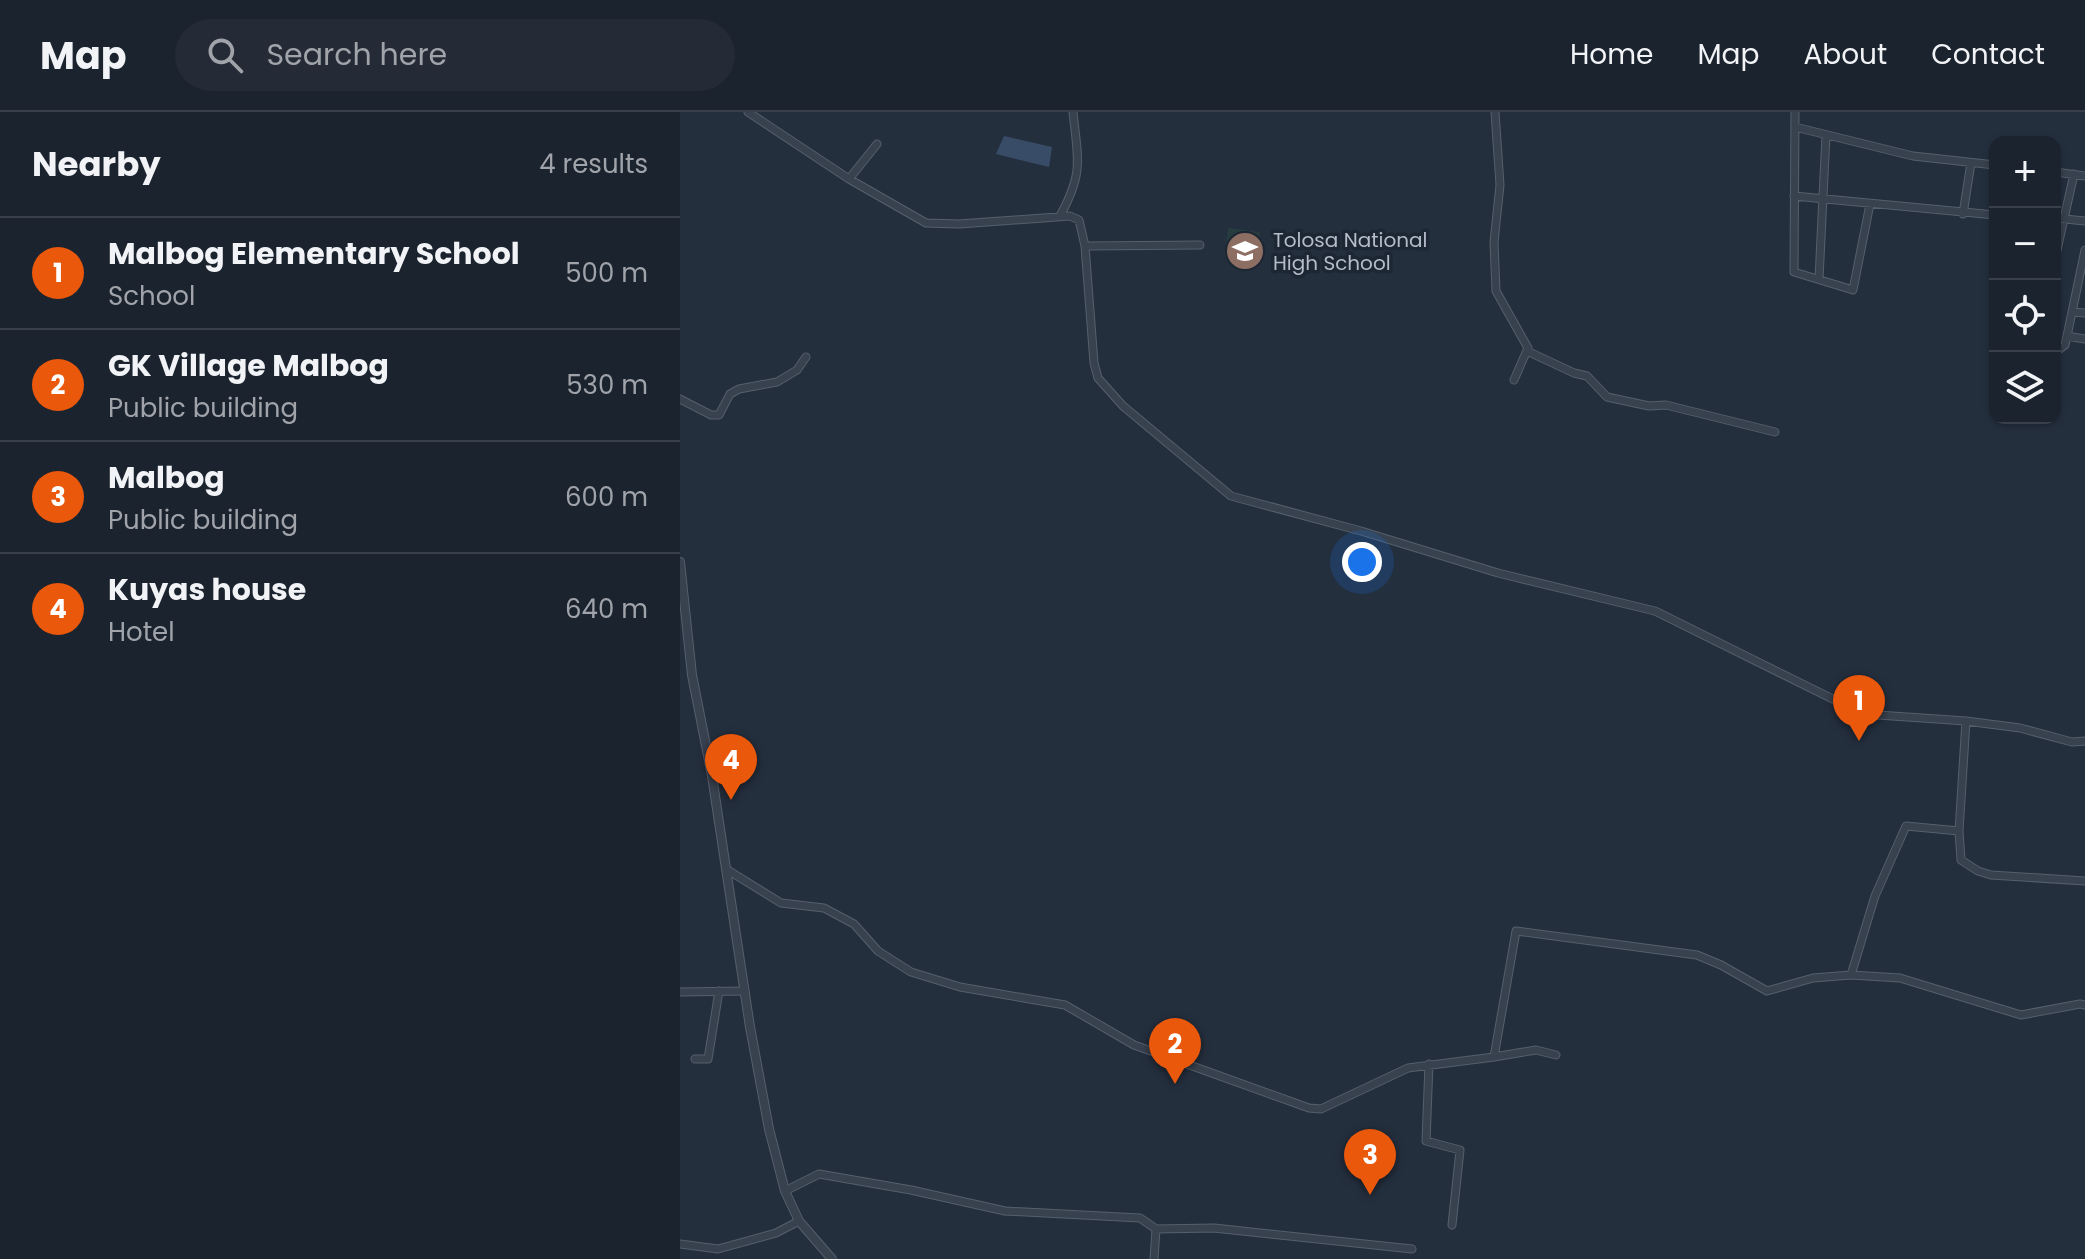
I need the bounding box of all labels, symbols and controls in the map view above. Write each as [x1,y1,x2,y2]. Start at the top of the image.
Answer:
search box [175,19,735,91]
text: Map [40,29,127,82]
icon: search [203,33,247,77]
text: Search here [267,33,447,76]
text: Home [1570,35,1653,74]
text: Map [1697,35,1759,74]
text: About [1803,35,1887,74]
text: Contact [1931,35,2045,74]
map controls [1989,136,2061,424]
button: + [1989,136,2061,208]
text: Nearby [32,140,161,188]
text: 4 results [539,146,648,182]
button: − [1989,208,2061,280]
place label: Tolosa National High School [1273,226,1427,277]
school or university icon: Tolosa National High School [1224,230,1266,272]
text: Malbog Elementary School [108,232,520,275]
text: 1 [53,255,63,291]
text: 500 m [565,255,648,291]
text: School [108,278,195,314]
button: locate [1989,280,2061,352]
text: GK Village Malbog [108,344,389,387]
button: layers [1989,352,2061,424]
text: 2 [51,367,65,403]
text: 530 m [566,367,648,403]
text: Public building [108,390,298,426]
text: Malbog [108,456,225,499]
text: 3 [50,479,66,515]
text: 600 m [565,479,648,515]
text: Public building [108,502,298,538]
your location [1342,542,1382,582]
text: Kuyas house [108,568,306,611]
text: 4 [49,591,67,627]
text: 640 m [565,591,648,627]
text: Hotel [108,614,175,650]
pin: 1 [1833,675,1885,741]
pin: 4 [705,734,757,800]
pin: 2 [1149,1018,1201,1084]
pin: 3 [1344,1129,1396,1195]

